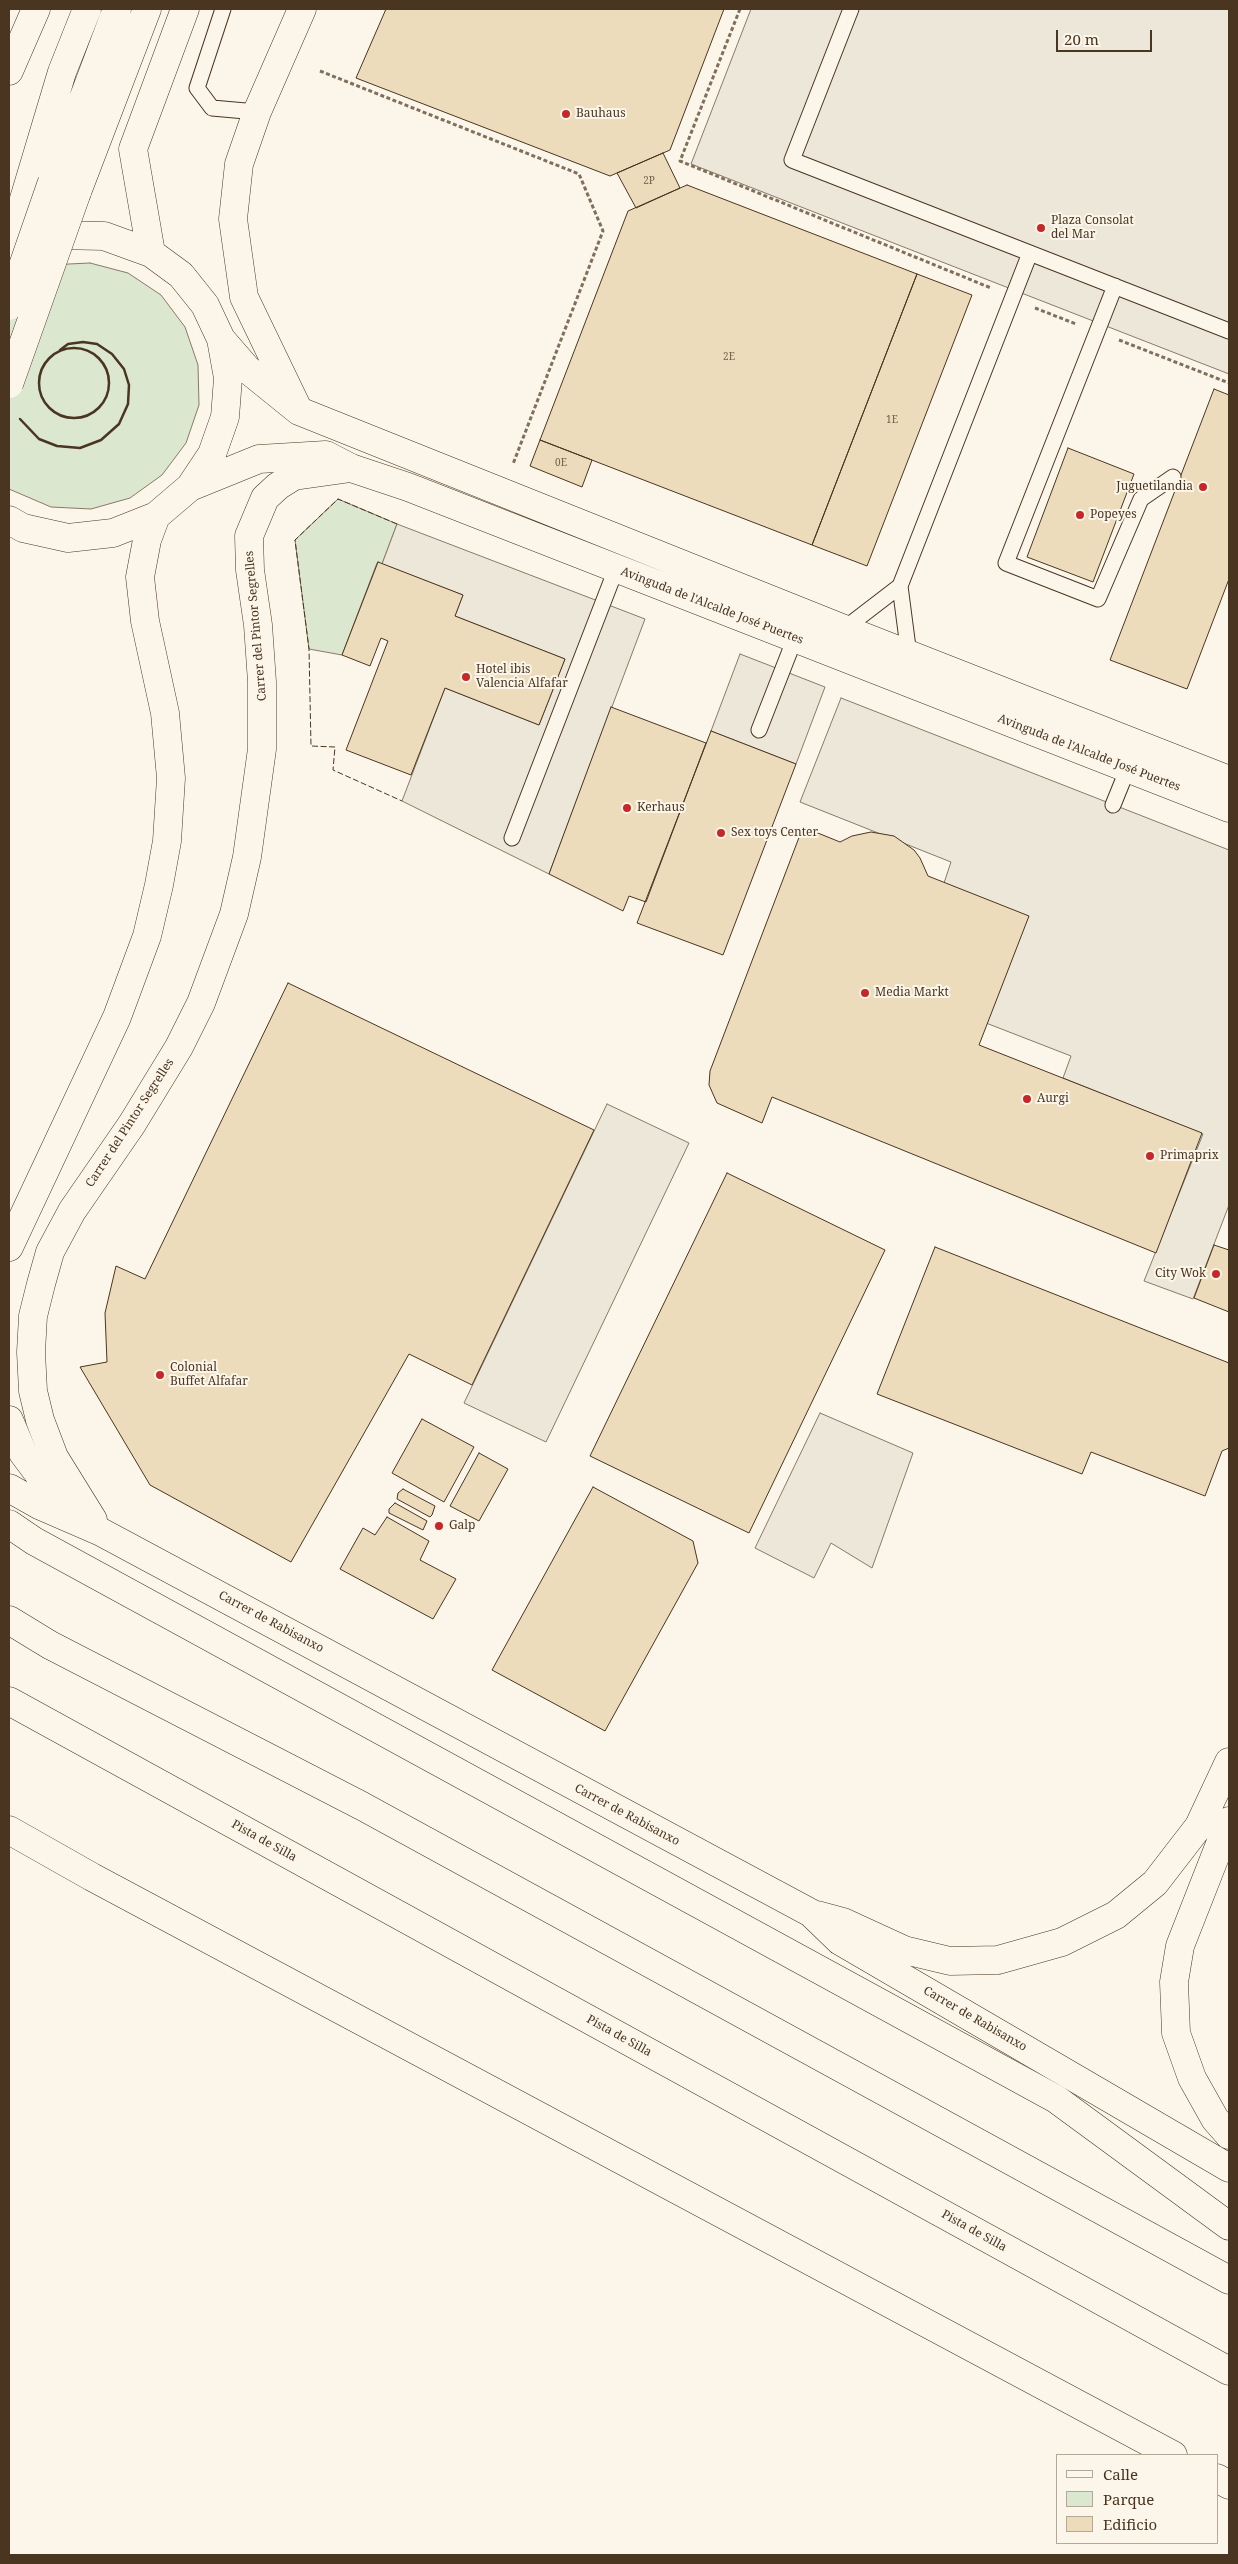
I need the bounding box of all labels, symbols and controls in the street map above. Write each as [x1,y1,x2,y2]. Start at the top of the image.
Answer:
scale bar [1058,20,1154,52]
text: 20 m [1064,29,1099,49]
place label: Bauhaus [576,107,626,121]
marker: Bauhaus [560,108,572,120]
house number: 2P [643,175,655,187]
place label: Plaza Consolat del Mar [1051,214,1134,242]
marker: Plaza Consolat del Mar [1035,222,1047,234]
house number: 2E [723,351,735,363]
house number: 1E [886,414,898,426]
house number: 0E [555,457,567,469]
place label: Juguetilandia [1116,480,1193,494]
marker: Juguetilandia [1197,481,1209,493]
place label: Popeyes [1090,508,1137,522]
marker: Popeyes [1074,509,1086,521]
street label: Carrer del Pintor Segrelles [242,550,270,702]
street label: Avinguda de l'Alcalde José Puertes [619,564,805,648]
place label: Hotel ibis Valencia Alfafar [476,663,568,691]
marker: Hotel ibis Valencia Alfafar [460,671,472,683]
street label: Avinguda de l'Alcalde José Puertes [996,711,1182,795]
place label: Kerhaus [637,801,685,815]
marker: Kerhaus [621,802,633,814]
place label: Sex toys Center [731,826,818,840]
marker: Sex toys Center [715,827,727,839]
place label: Media Markt [875,986,949,1000]
marker: Media Markt [859,987,871,999]
street label: Carrer del Pintor Segrelles [83,1056,177,1190]
place label: Aurgi [1037,1092,1069,1106]
marker: Aurgi [1021,1093,1033,1105]
place label: Primaprix [1160,1149,1219,1163]
marker: Primaprix [1144,1150,1156,1162]
place label: City Wok [1155,1267,1206,1281]
marker: City Wok [1210,1268,1222,1280]
place label: Colonial Buffet Alfafar [170,1361,248,1389]
marker: Colonial Buffet Alfafar [154,1369,166,1381]
place label: Galp [449,1519,475,1533]
marker: Galp [433,1520,445,1532]
street label: Carrer de Rabisanxo [216,1588,326,1656]
street label: Carrer de Rabisanxo [572,1781,682,1849]
street label: Pista de Silla [229,1817,299,1865]
street label: Carrer de Rabisanxo [921,1983,1029,2055]
street label: Pista de Silla [584,2012,654,2060]
street label: Pista de Silla [939,2207,1009,2255]
legend [1056,2454,1218,2544]
text: Calle [1103,2464,1138,2484]
text: Parque [1103,2489,1154,2509]
text: Edificio [1103,2514,1157,2534]

